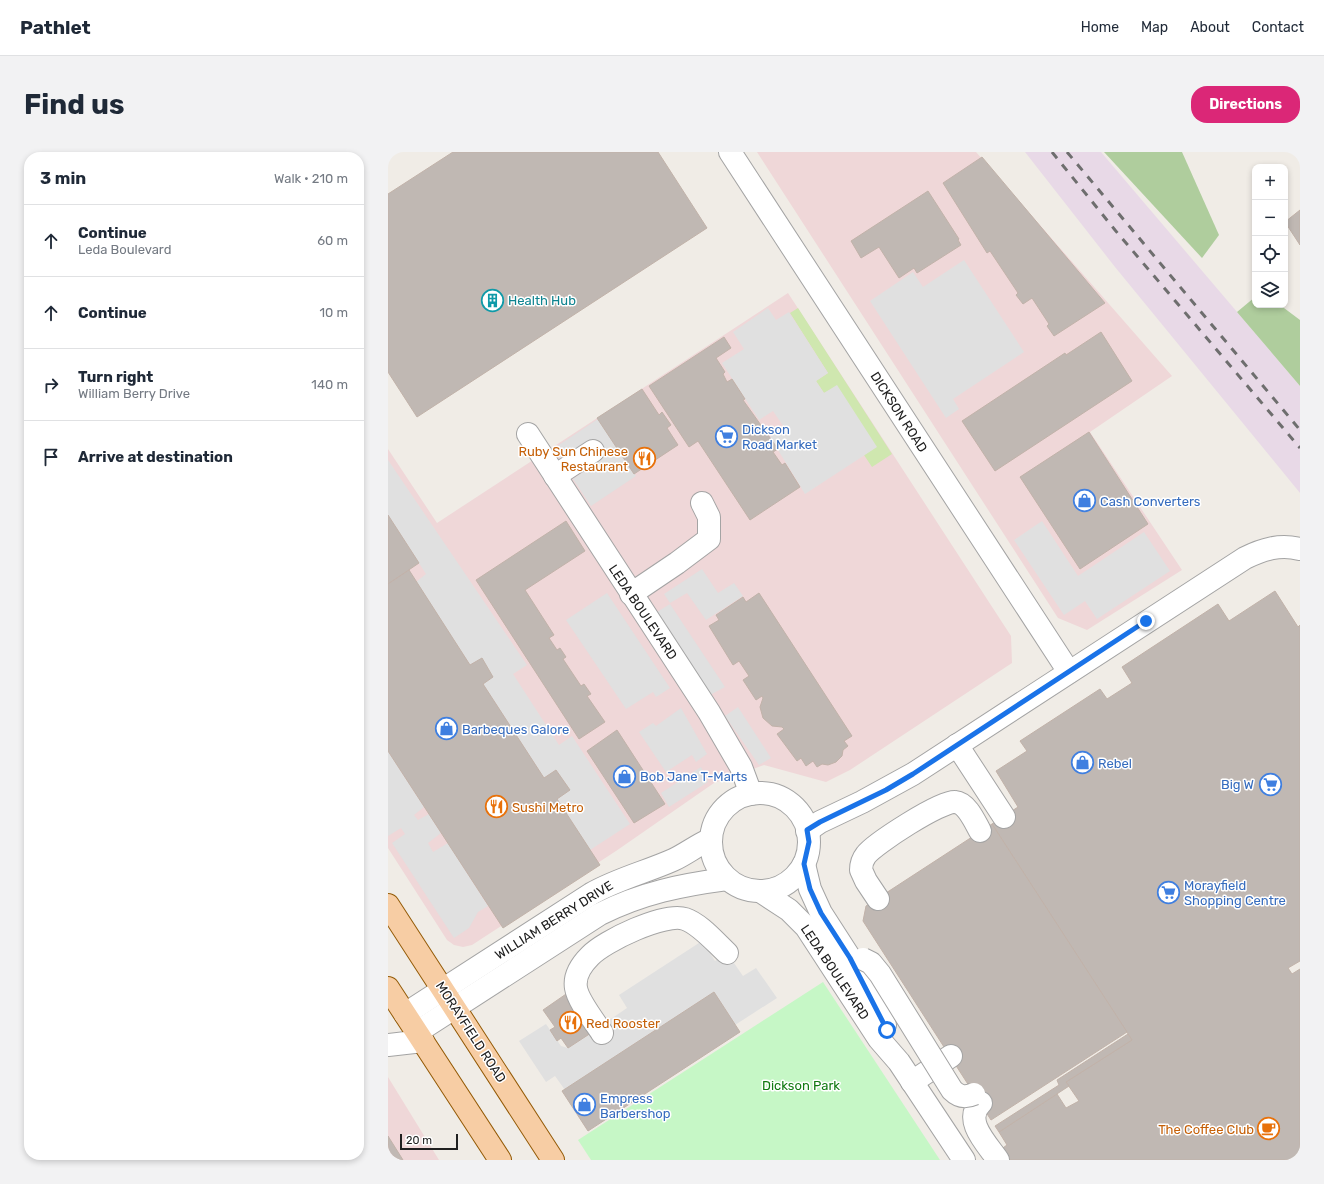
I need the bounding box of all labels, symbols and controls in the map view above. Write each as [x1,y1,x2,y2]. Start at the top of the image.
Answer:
text: Pathlet [20,16,91,39]
text: Home [1081,19,1119,36]
text: Map [1141,19,1168,36]
text: About [1190,19,1230,36]
text: Contact [1252,19,1304,36]
button: Directions [1191,86,1300,123]
text: Find us [24,88,124,121]
map controls [1252,164,1288,308]
button: + [1252,164,1288,200]
text: 3 min [40,168,86,188]
text: Walk · 210 m [274,171,348,186]
button: − [1252,200,1288,236]
text: Continue [78,224,147,242]
icon: ahead [40,230,62,252]
text: 60 m [317,233,348,248]
button: locate [1252,236,1288,272]
text: Leda Boulevard [78,242,171,257]
button: layers [1252,272,1288,308]
building icon: Health Hub [479,287,505,313]
place label: Health Hub [508,293,576,308]
icon: ahead [40,302,62,324]
text: Continue [78,304,147,322]
text: 10 m [319,305,348,320]
text: Turn right [78,368,153,386]
street label: DICKSON ROAD [867,369,931,455]
icon: right [40,374,62,396]
text: 140 m [311,377,348,392]
text: William Berry Drive [78,386,190,401]
place label: Dickson Road Market [742,422,817,452]
supermarket icon: Dickson Road Market [714,423,740,449]
place label: Ruby Sun Chinese Restaurant [518,444,628,474]
restaurant icon: Ruby Sun Chinese Restaurant [631,445,657,471]
icon: arrive [40,446,62,468]
text: Arrive at destination [78,448,233,466]
shop icon: Cash Converters [1071,488,1097,514]
place label: Cash Converters [1100,494,1201,509]
street label: LEDA BOULEVARD [606,562,680,662]
route end [1137,612,1155,630]
shop icon: Barbeques Galore [433,716,459,742]
place label: Barbeques Galore [462,722,569,737]
shop icon: Rebel [1069,750,1095,776]
place label: Rebel [1098,756,1132,771]
shop icon: Bob Jane T-Marts [612,763,638,789]
place label: Bob Jane T-Marts [640,769,748,784]
supermarket icon: Big W [1257,771,1283,797]
place label: Big W [1221,777,1254,793]
restaurant icon: Sushi Metro [484,794,510,820]
place label: Sushi Metro [512,800,584,815]
street label: WILLIAM BERRY DRIVE [492,877,616,962]
place label: Morayfield Shopping Centre [1184,878,1286,909]
supermarket icon: Morayfield Shopping Centre [1155,879,1181,905]
street label: LEDA BOULEVARD [798,922,872,1022]
street label: MORAYFIELD ROAD [433,979,509,1085]
restaurant icon: Red Rooster [557,1010,583,1036]
place label: Red Rooster [586,1016,660,1031]
route start [878,1021,896,1039]
park label: Dickson Park [762,1078,840,1093]
place label: Empress Barbershop [600,1091,671,1121]
shop icon: Empress Barbershop [572,1092,598,1118]
cafe icon: The Coffee Club [1256,1116,1282,1142]
place label: The Coffee Club [1158,1122,1254,1137]
scale bar [400,1132,458,1151]
text: 20 m [406,1134,432,1147]

